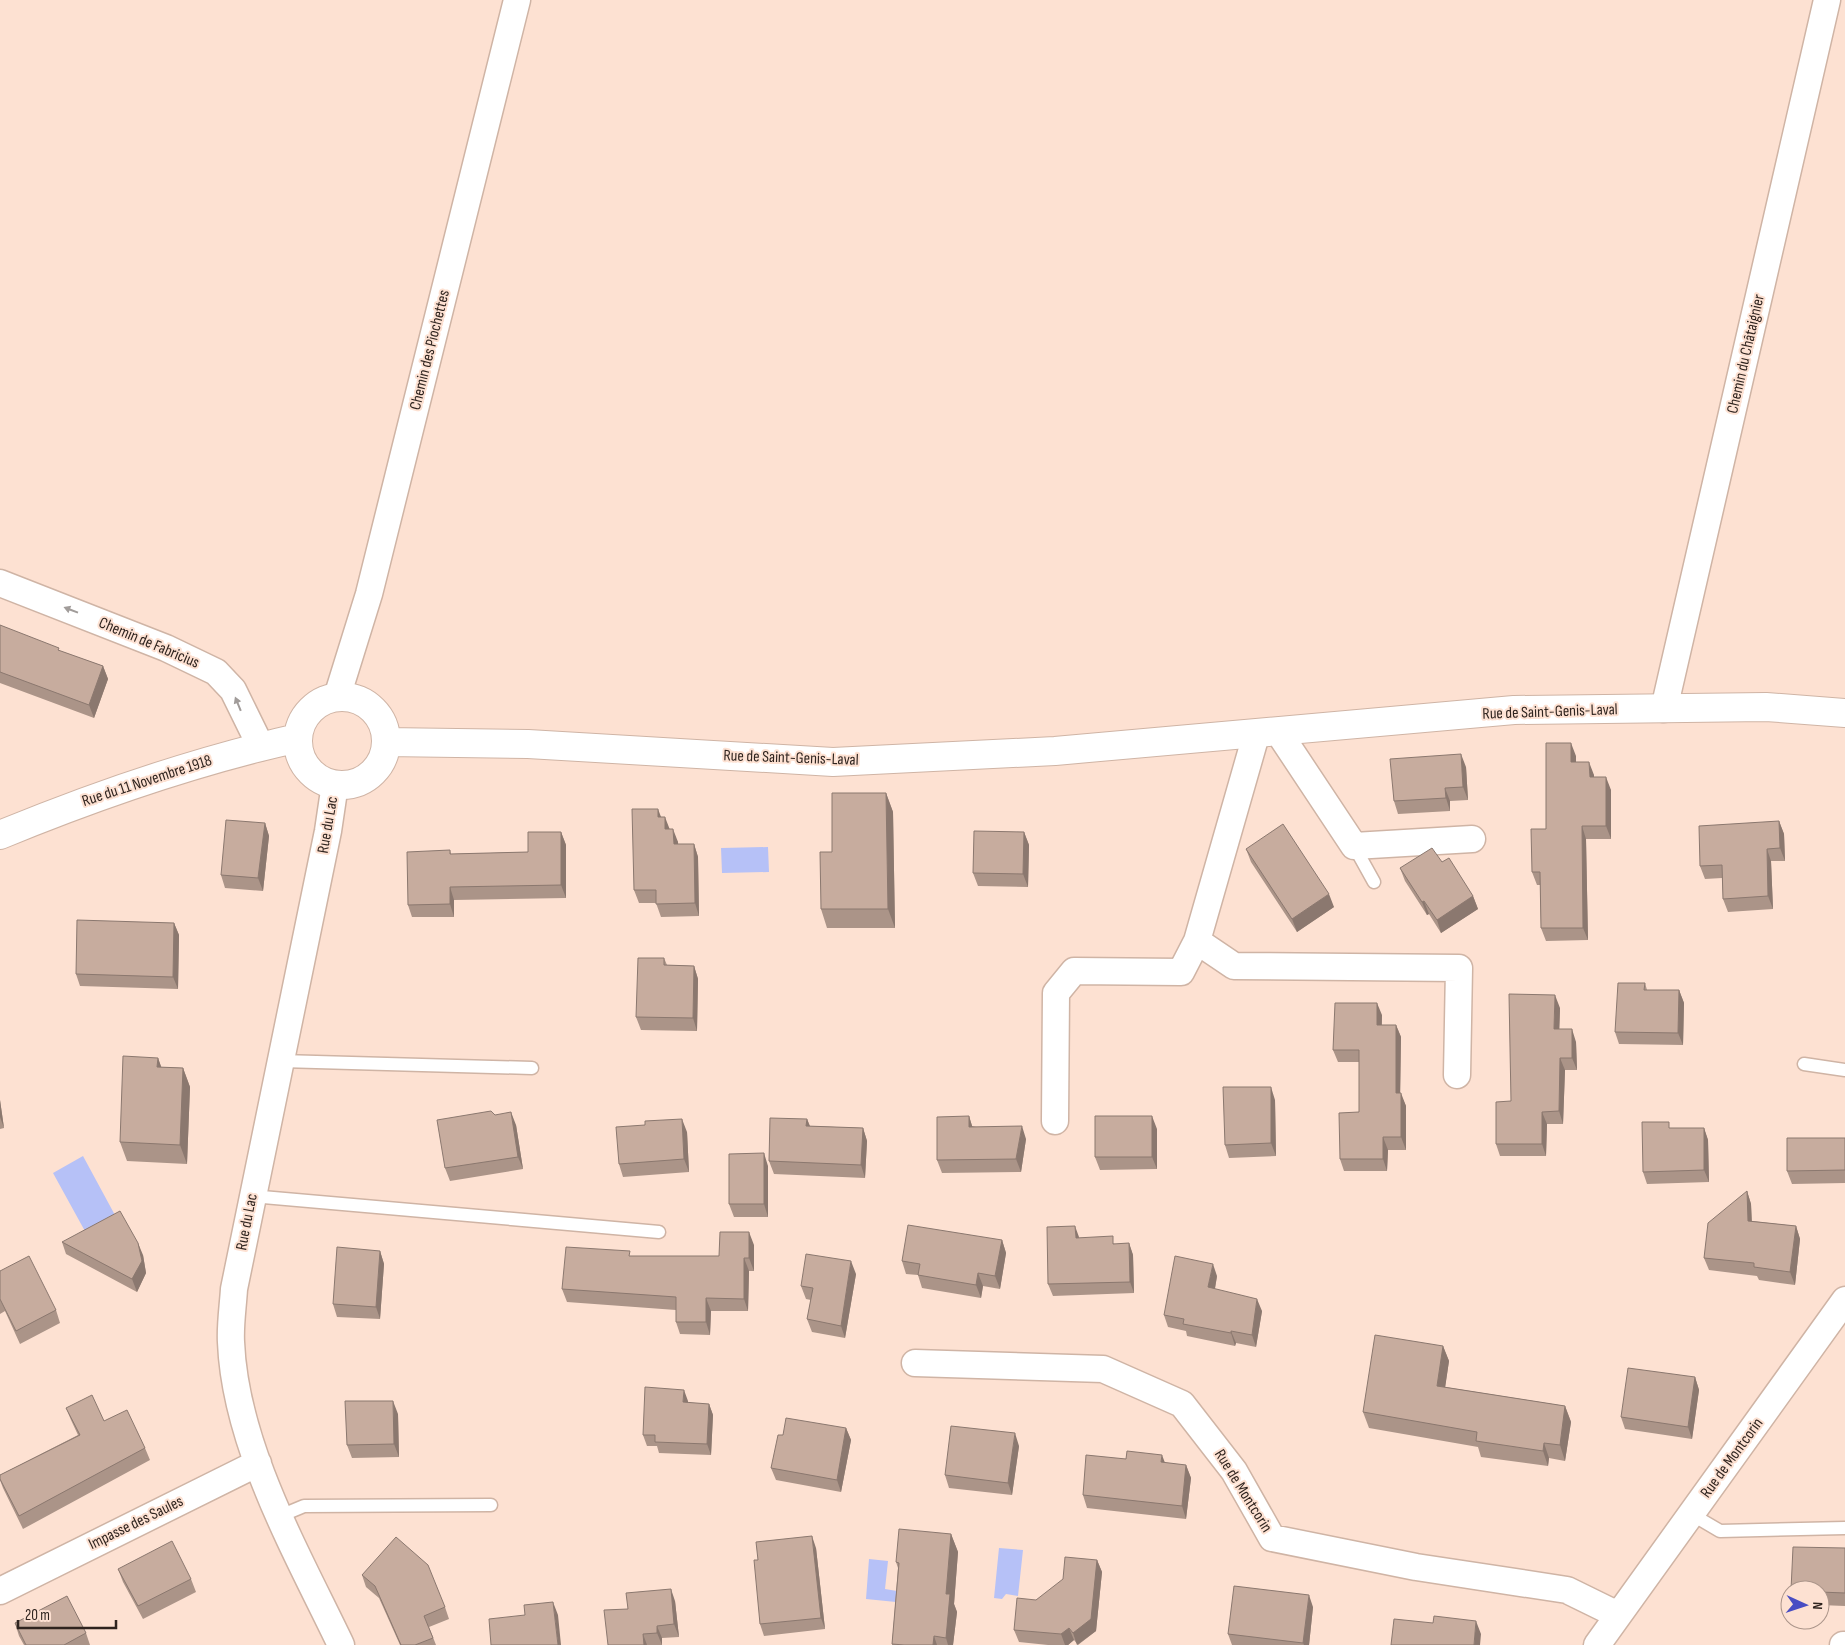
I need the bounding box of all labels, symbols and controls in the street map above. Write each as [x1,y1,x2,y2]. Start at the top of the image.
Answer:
street label: Chemin des Piochettes [406,288,454,412]
street label: Chemin du Châtaignier [1723,292,1769,415]
one-way arrow [63,606,78,613]
street label: Chemin de Fabricius [96,613,202,673]
one-way arrow [234,697,242,711]
street label: Rue de Saint-Genis-Laval [1482,700,1618,724]
street label: Rue de Saint-Genis-Laval [723,746,859,770]
street label: Rue du 11 Novembre 1918 [80,751,214,811]
street label: Rue du Lac [314,795,342,855]
street label: Rue du Lac [232,1192,262,1252]
street label: Rue de Montcorin [1697,1414,1767,1502]
street label: Rue de Montcorin [1210,1446,1276,1536]
street label: Impasse des Saules [86,1492,187,1554]
north arrow [1780,1580,1830,1630]
scale bar [18,1598,115,1630]
text: N [1809,1601,1826,1610]
text: 20 m [25,1606,50,1625]

